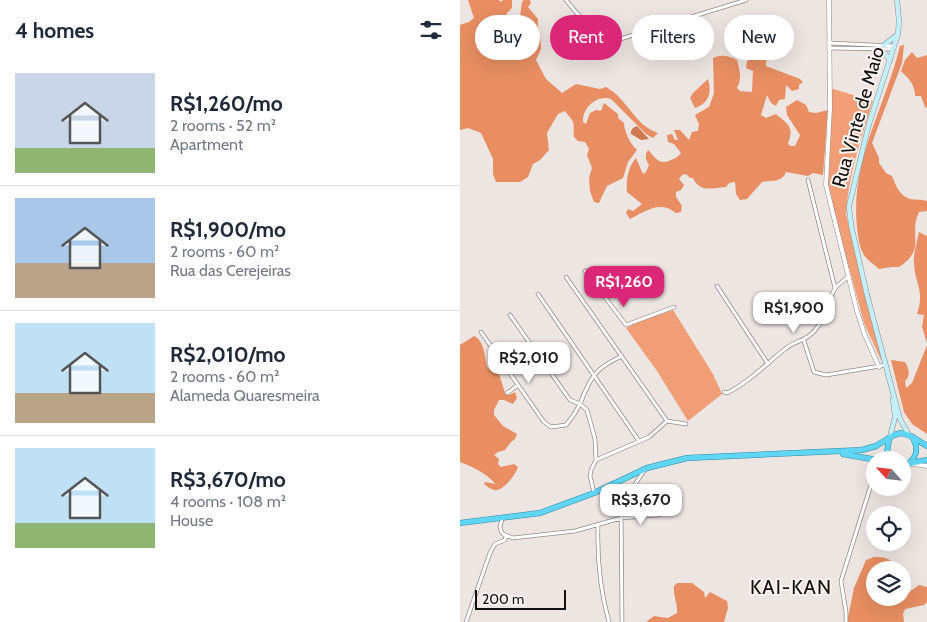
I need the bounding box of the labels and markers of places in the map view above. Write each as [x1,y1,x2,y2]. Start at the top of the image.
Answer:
pin: R$1,260 [578,266,670,308]
pin: R$1,900 [748,292,840,334]
pin: R$2,010 [483,342,575,384]
pin: R$3,670 [595,484,687,526]

